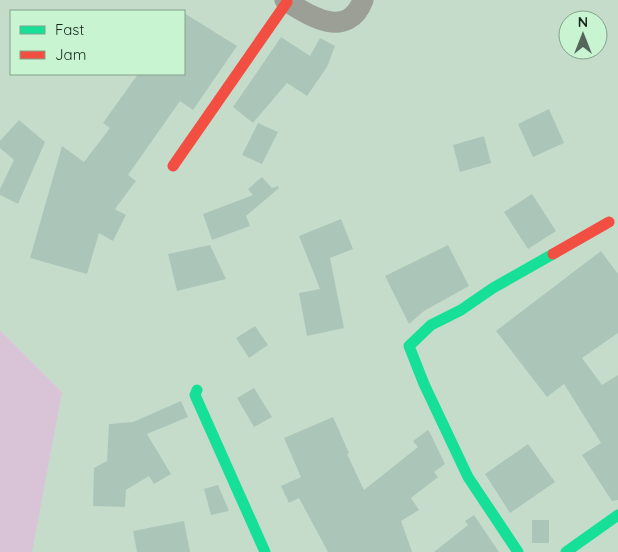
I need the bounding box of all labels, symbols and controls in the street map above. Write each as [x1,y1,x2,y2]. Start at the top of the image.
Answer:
legend [10,10,185,75]
north arrow [558,10,608,60]
text: N [578,13,588,31]
text: Fast [55,20,84,39]
text: Jam [55,45,86,64]

